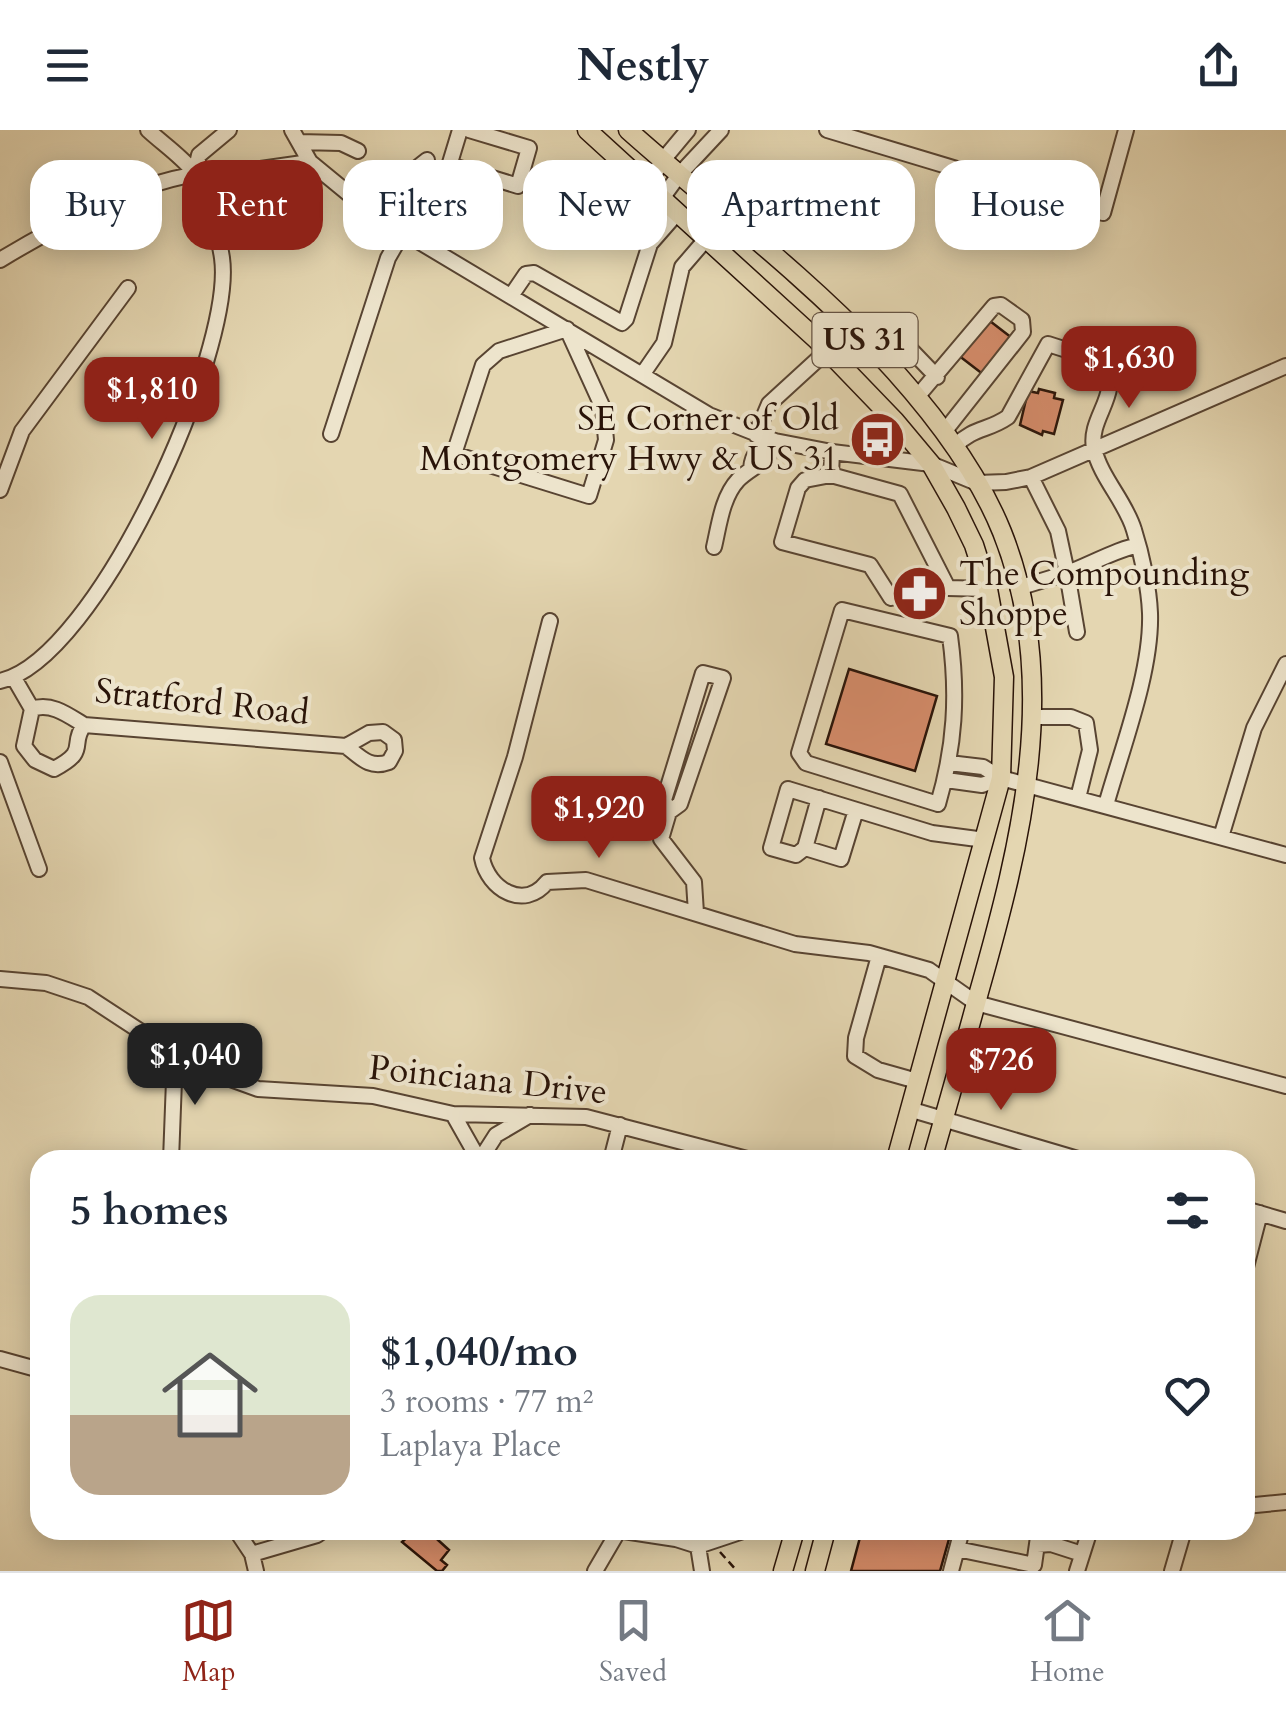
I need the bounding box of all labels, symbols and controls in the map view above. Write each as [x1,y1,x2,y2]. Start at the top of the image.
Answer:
text: Nestly [577,35,709,96]
icon: menu [40,38,95,93]
icon: share [1191,38,1246,93]
chip: Buy [30,160,162,250]
chip: Rent [182,160,323,250]
chip: Filters [343,160,503,250]
chip: New [523,160,667,250]
chip: Apartment [687,160,915,250]
chip: House [935,160,1100,250]
road number: US 31 [812,313,918,367]
pin: $1,630 [1048,326,1210,411]
text: $1,630 [1083,336,1175,380]
pin: $1,810 [71,357,233,442]
text: $1,810 [106,367,198,411]
place label: SE Corner of Old Montgomery Hwy & US 31 [419,395,839,483]
bus stop icon: SE Corner of Old Montgomery Hwy & US 31 [848,409,908,469]
place label: The Compounding Shoppe [959,550,1249,638]
pharmacy icon: The Compounding Shoppe [890,564,950,624]
street label: Stratford Road [93,667,312,737]
pin: $1,920 [518,776,680,861]
text: $1,920 [553,786,645,830]
pin: $1,040 [114,1023,276,1108]
pin: $726 [942,1028,1060,1113]
text: $1,040 [149,1033,241,1077]
text: $726 [968,1038,1034,1082]
street label: Poinciana Drive [366,1044,610,1116]
text: 5 homes [70,1182,228,1239]
icon: filters [1160,1183,1215,1238]
text: $1,040/mo [380,1323,578,1380]
icon: home [150,1335,270,1455]
icon: heart [1160,1368,1215,1423]
text: 3 rooms · 77 m² [380,1380,593,1424]
text: Laplaya Place [380,1424,562,1468]
tab: Map [181,1593,236,1691]
tab: Saved [599,1593,667,1691]
tab: Home [1030,1593,1105,1691]

